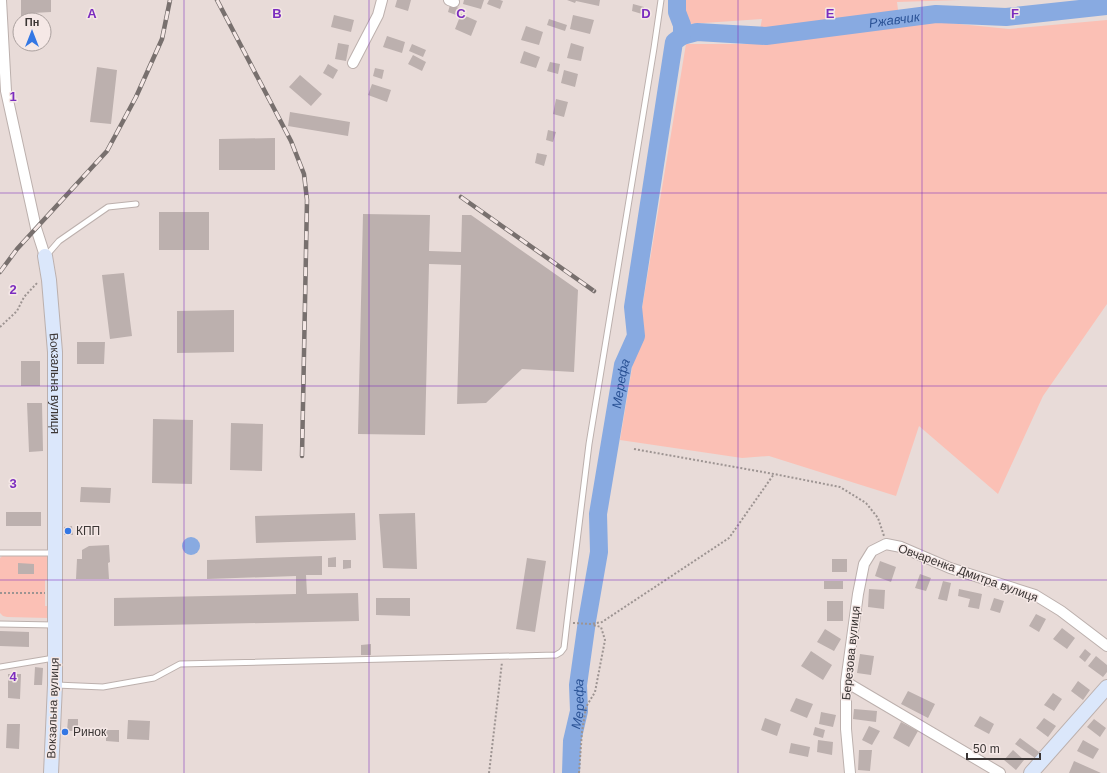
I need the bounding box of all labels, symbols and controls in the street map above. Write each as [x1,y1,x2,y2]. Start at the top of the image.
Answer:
text: A [87,6,97,21]
text: B [272,6,282,21]
text: C [456,6,466,21]
text: D [641,6,651,21]
text: E [826,6,835,21]
text: F [1011,6,1019,21]
water label: Ржавчик [868,9,921,30]
north arrow [12,12,52,52]
text: Пн [25,16,39,28]
text: 1 [9,89,17,104]
text: 2 [9,282,17,297]
street label: Вокзальна вулиця [46,332,62,434]
water label: Мерефа [608,356,633,409]
text: 3 [9,476,17,491]
place label: КПП [76,524,100,538]
marker: КПП [63,526,73,536]
street label: Овчаренка Дмитра вулиця [896,541,1040,605]
street label: Березова вулиця [839,605,863,701]
street label: Вокзальна вулиця [44,657,62,759]
text: 4 [9,669,17,684]
water label: Мерефа [568,678,587,730]
place label: Ринок [73,725,107,739]
marker: Ринок [60,727,70,737]
scale bar [967,735,1040,761]
text: 50 m [973,742,1000,756]

